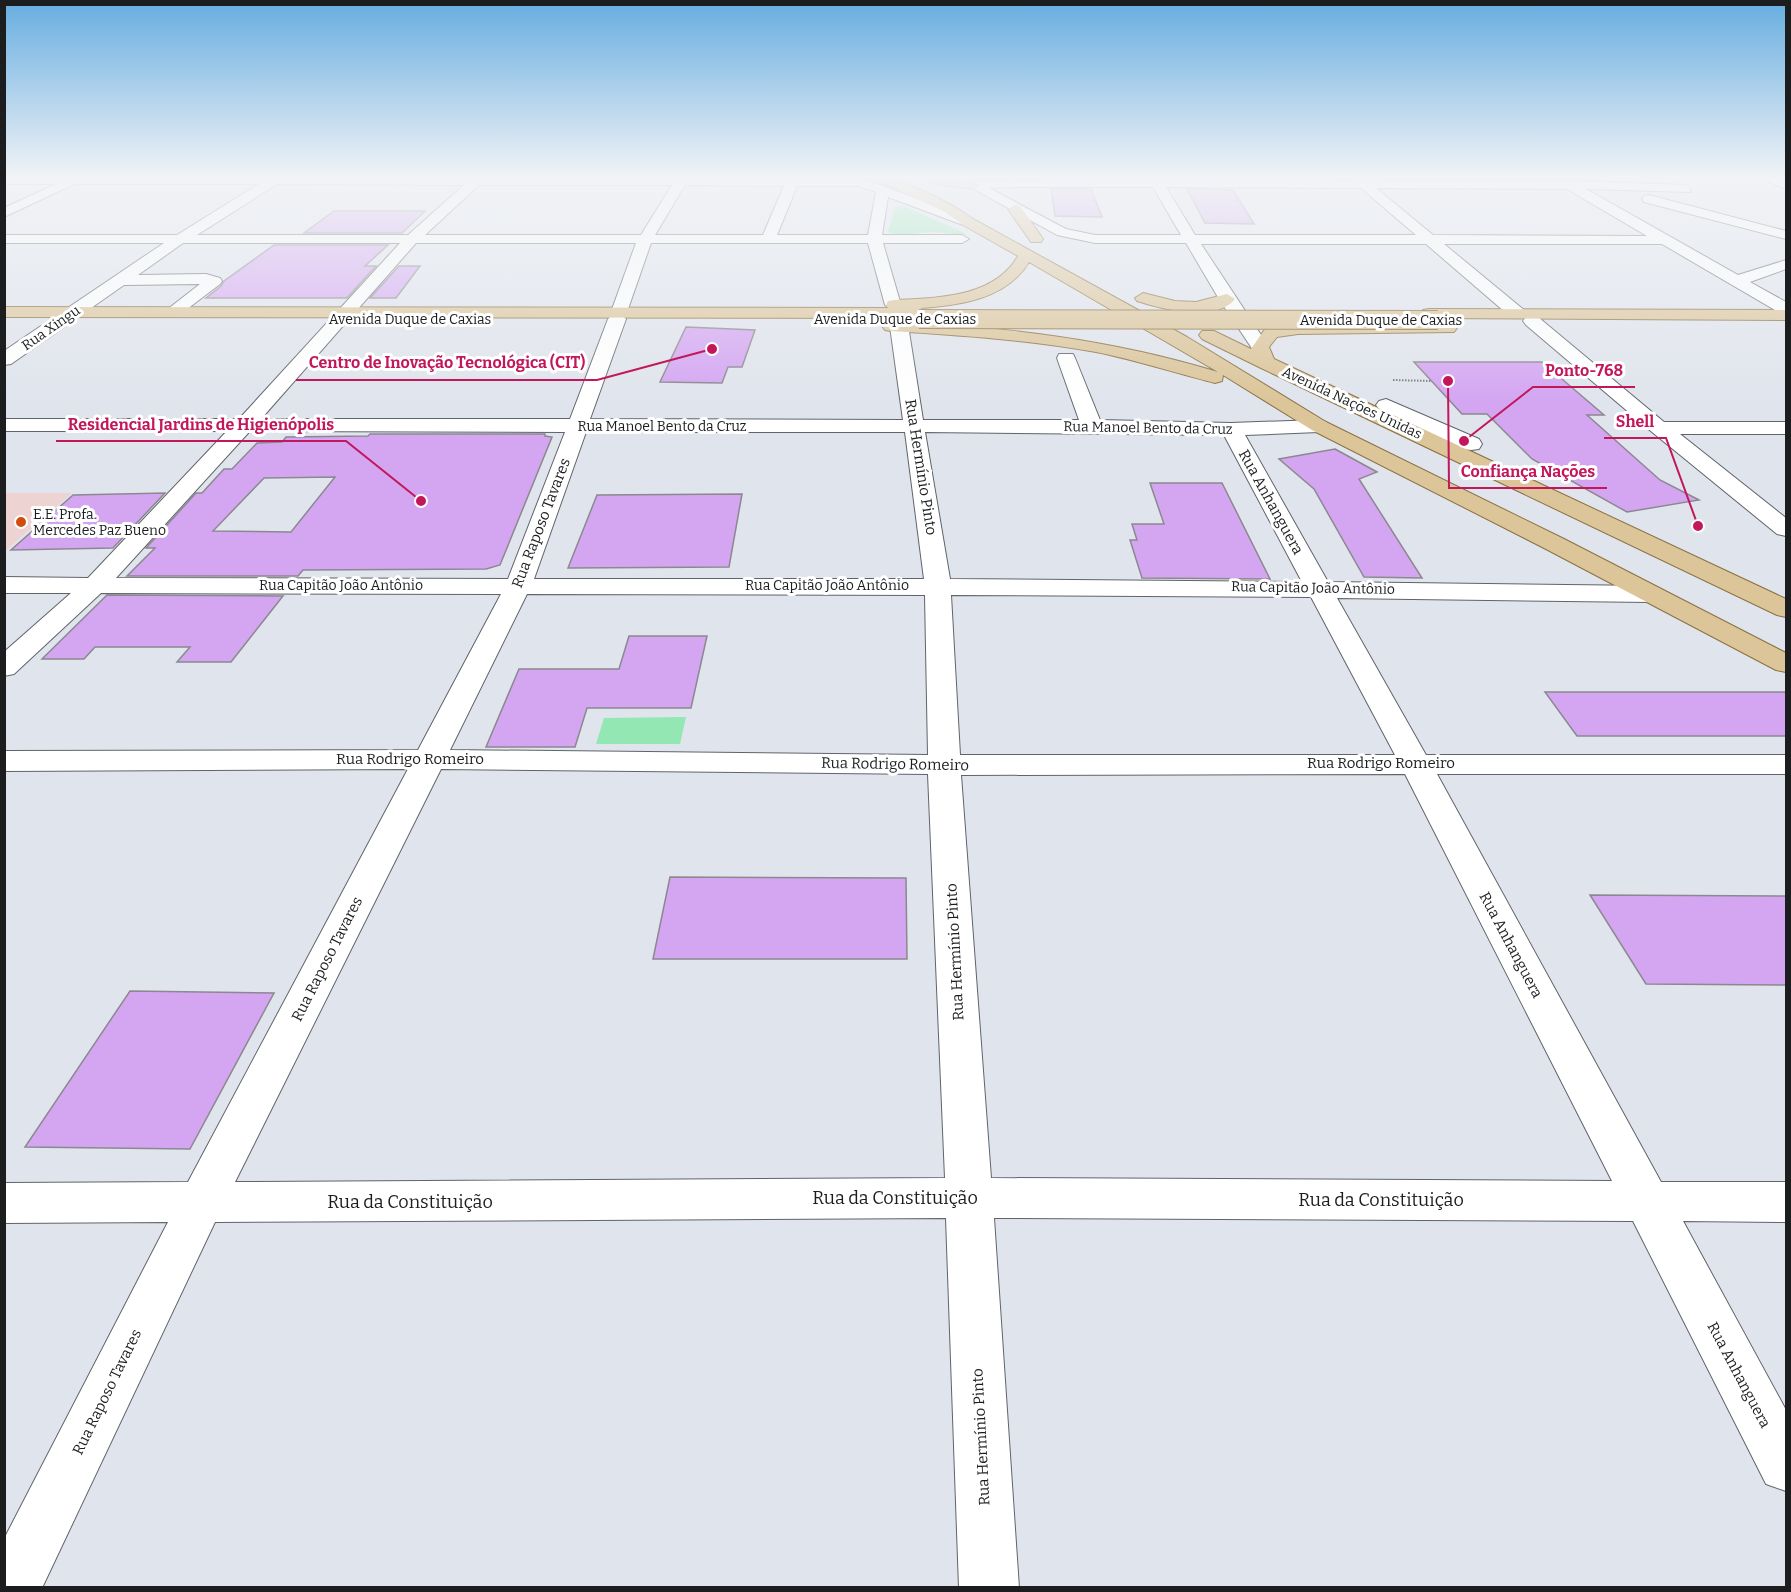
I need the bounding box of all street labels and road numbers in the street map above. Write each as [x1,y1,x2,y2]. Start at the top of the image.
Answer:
street label: Rua Xingu [19,302,84,354]
street label: Avenida Duque de Caxias [329,311,491,328]
street label: Avenida Duque de Caxias [814,311,976,328]
street label: Avenida Duque de Caxias [1300,312,1462,329]
street label: Avenida Nações Unidas [1279,363,1425,443]
street label: Rua Hermínio Pinto [901,398,941,536]
street label: Rua Manoel Bento da Cruz [577,418,747,435]
street label: Rua Manoel Bento da Cruz [1063,418,1233,438]
street label: Rua Anhanguera [1235,446,1307,558]
street label: Rua Raposo Tavares [508,456,574,590]
street label: Rua Capitão João Antônio [259,577,423,594]
street label: Rua Capitão João Antônio [745,577,909,594]
street label: Rua Capitão João Antônio [1231,578,1395,598]
street label: Rua Rodrigo Romeiro [336,750,484,768]
street label: Rua Rodrigo Romeiro [821,754,969,774]
street label: Rua Rodrigo Romeiro [1307,754,1455,772]
street label: Rua Hermínio Pinto [942,883,968,1021]
street label: Rua Anhanguera [1476,889,1546,1001]
street label: Rua Raposo Tavares [288,894,366,1024]
street label: Rua da Constituição [812,1187,978,1209]
street label: Rua da Constituição [1298,1189,1464,1211]
street label: Rua da Constituição [327,1191,493,1213]
street label: Rua Anhanguera [1704,1319,1774,1431]
street label: Rua Raposo Tavares [69,1326,145,1458]
street label: Rua Hermínio Pinto [968,1368,994,1506]

